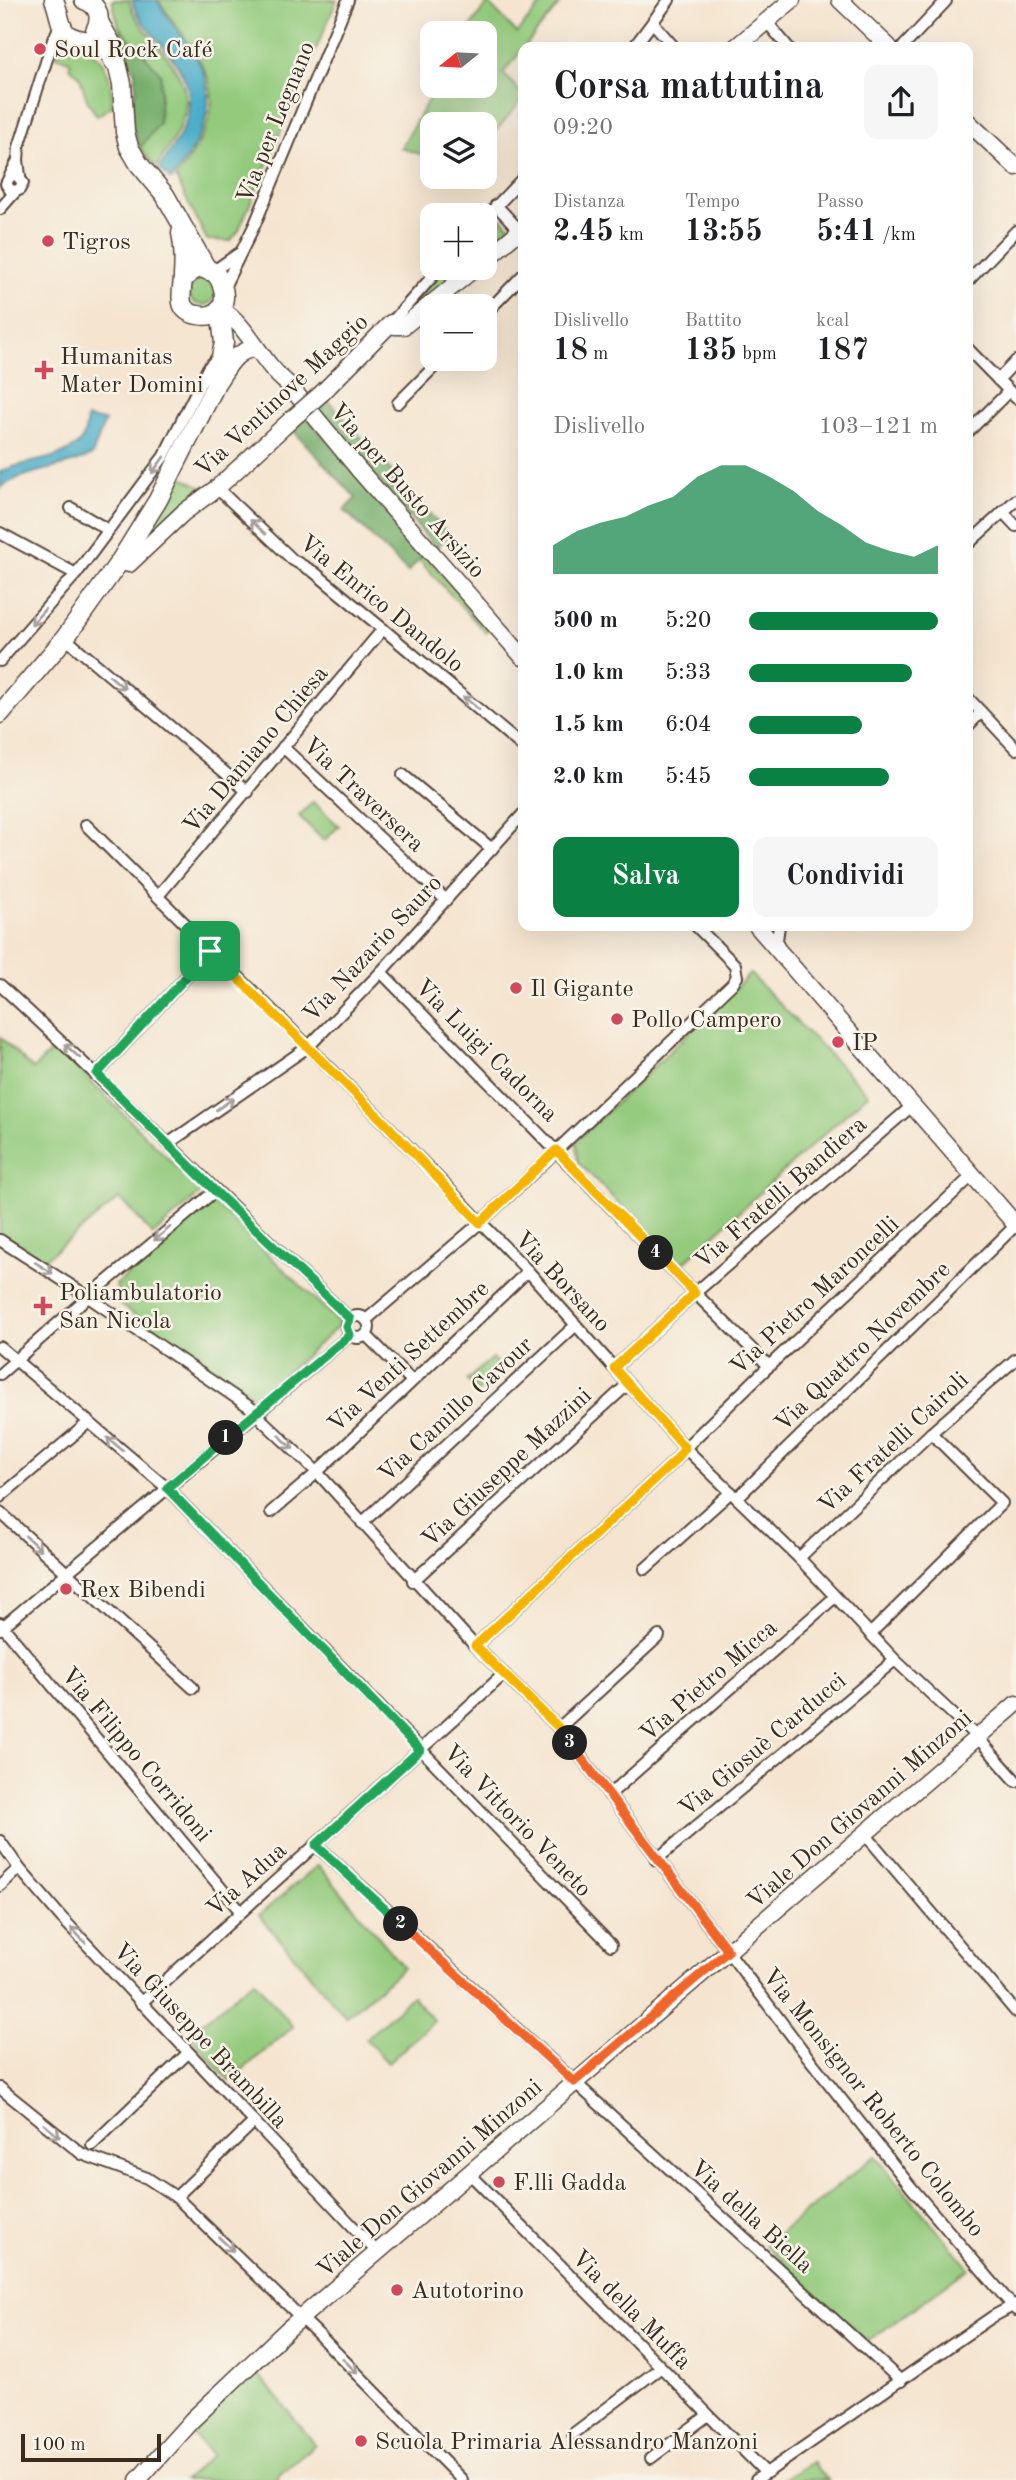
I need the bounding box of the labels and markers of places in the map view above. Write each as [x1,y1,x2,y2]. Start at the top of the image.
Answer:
place label: Soul Rock Café [54,39,212,63]
marker: Soul Rock Café [32,41,48,57]
place label: Tigros [62,231,131,255]
marker: Tigros [40,233,56,249]
place label: Humanitas Mater Domini [60,346,204,398]
marker: Humanitas Mater Domini [34,360,54,380]
pin [180,921,240,981]
place label: Il Gigante [530,978,634,1002]
marker: Il Gigante [508,980,524,996]
place label: Pollo Campero [631,1009,782,1033]
marker: Pollo Campero [609,1011,625,1027]
place label: IP [852,1032,878,1056]
marker: IP [830,1034,846,1050]
pin: 4 [638,1236,674,1270]
place label: Poliambulatorio San Nicola [59,1282,222,1334]
marker: Poliambulatorio San Nicola [33,1296,53,1316]
pin: 1 [208,1420,244,1456]
place label: Rex Bibendi [80,1579,206,1603]
marker: Rex Bibendi [58,1581,74,1597]
pin: 3 [552,1726,588,1760]
pin: 2 [384,1906,418,1941]
place label: F.lli Gadda [513,2172,627,2196]
marker: F.lli Gadda [491,2174,507,2190]
place label: Autotorino [411,2280,524,2304]
marker: Autotorino [389,2282,405,2298]
place label: Scuola Primaria Alessandro Manzoni [375,2431,758,2455]
marker: Scuola Primaria Alessandro Manzoni [353,2433,369,2449]

